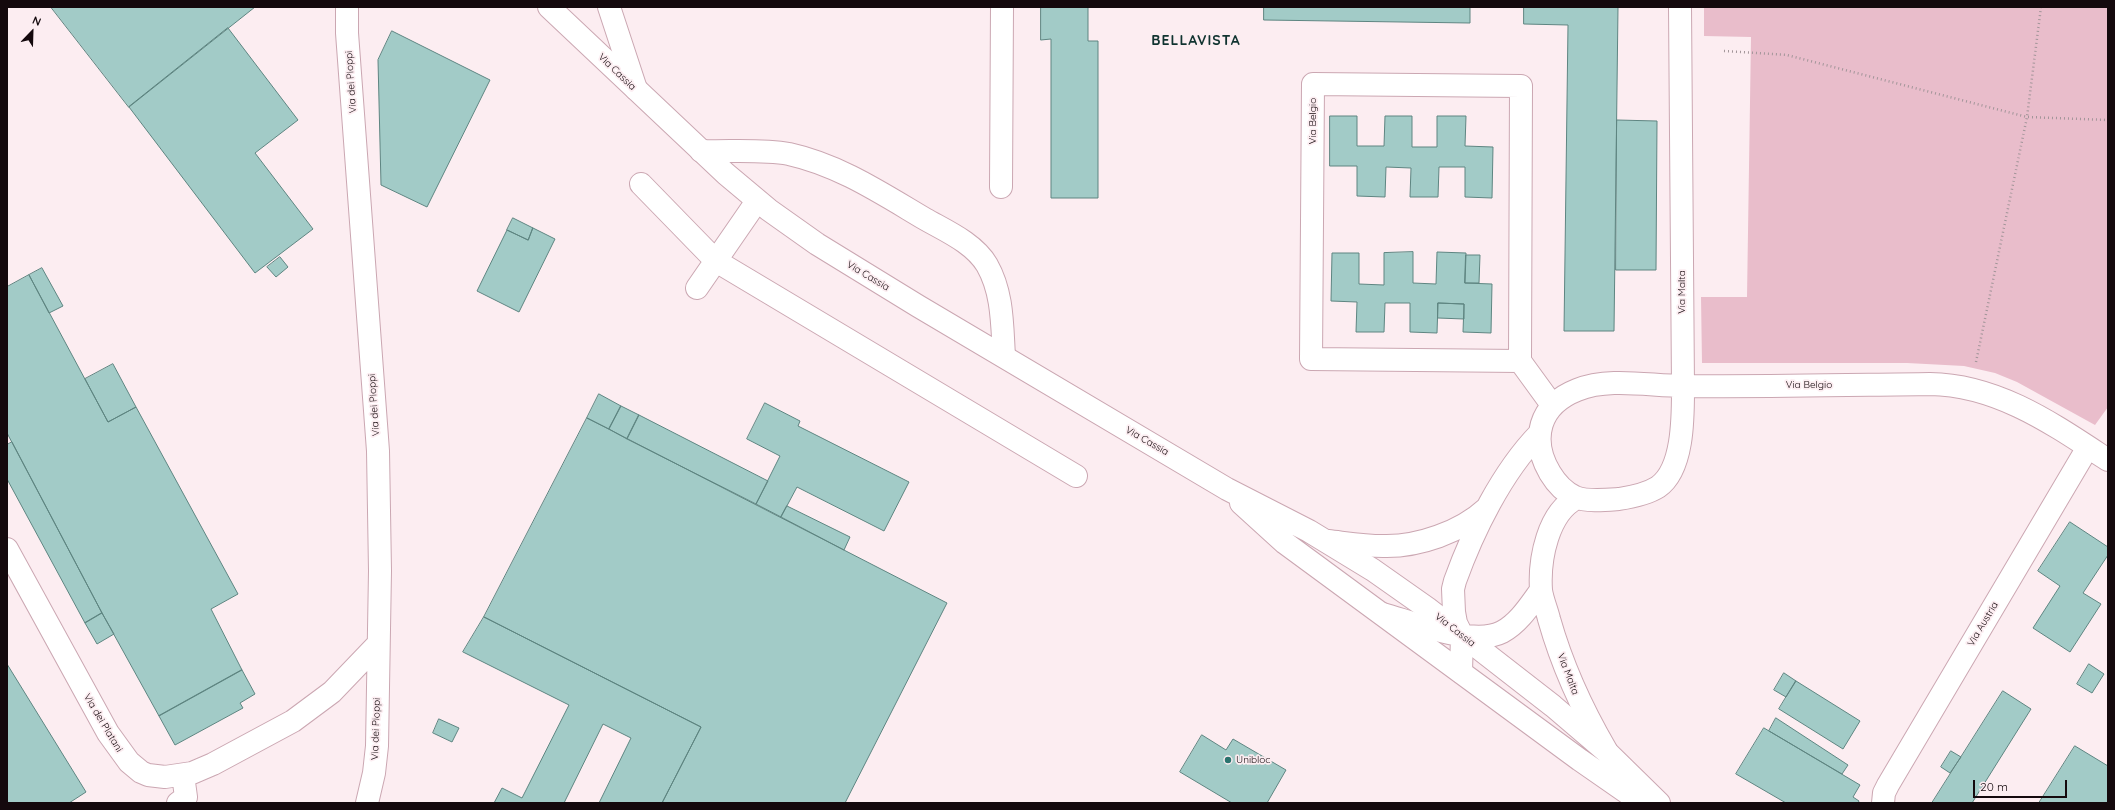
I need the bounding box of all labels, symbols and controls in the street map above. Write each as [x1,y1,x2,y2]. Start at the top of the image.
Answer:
north arrow [12,12,52,52]
text: N [30,13,43,29]
district label: BELLAVISTA [1151,33,1241,49]
street label: Via dei Pioppi [343,50,359,114]
street label: Via Cassia [596,51,638,93]
street label: Via Belgio [1307,98,1319,144]
street label: Via Cassia [844,259,892,293]
street label: Via Malta [1676,270,1688,314]
street label: Via dei Pioppi [366,373,382,437]
street label: Via Belgio [1786,379,1832,391]
street label: Via Cassia [1123,424,1171,458]
street label: Via Austria [1965,600,2001,648]
street label: Via Cassia [1432,611,1478,649]
street label: Via Malta [1555,651,1581,697]
street label: Via dei Platani [81,692,125,754]
street label: Via dei Pioppi [369,698,383,760]
place label: Unibloc [1236,754,1271,766]
marker: Unibloc [1223,755,1233,765]
scale bar [1975,772,2069,798]
text: 20 m [1980,779,2008,794]

